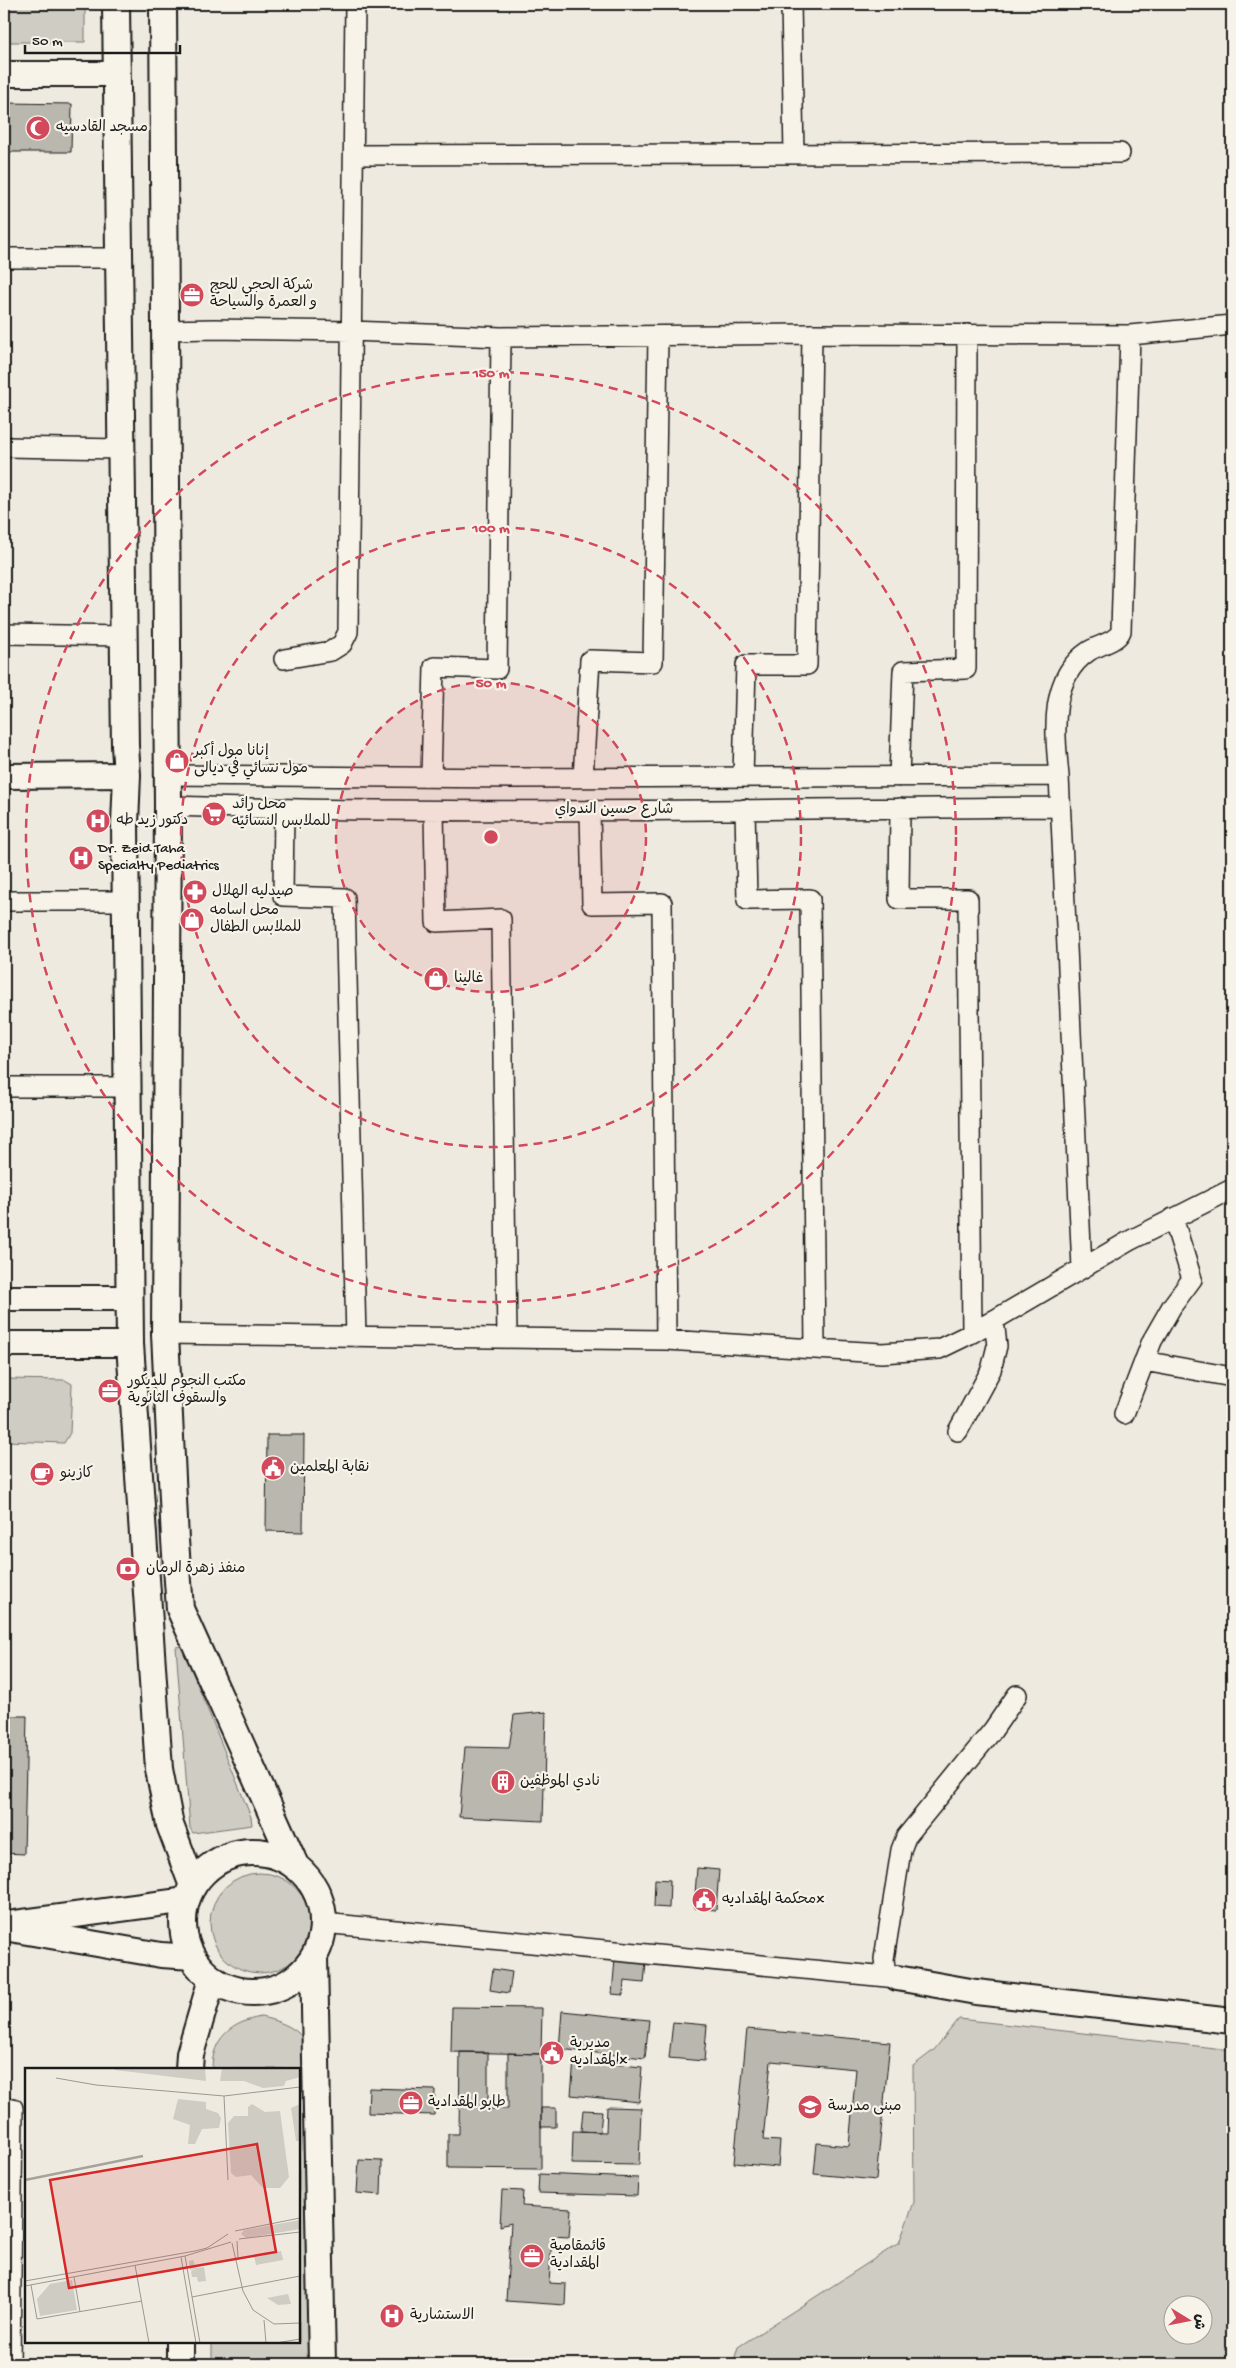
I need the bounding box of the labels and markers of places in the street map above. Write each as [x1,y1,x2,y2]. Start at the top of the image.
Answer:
mosque icon: مسجد القادسيه [25,115,51,141]
place label: مسجد القادسيه [56,119,148,137]
place label: شركة الحجي للحج و العمرة والسياحة [210,277,317,312]
office icon: شركة الحجي للحج و العمرة والسياحة [179,282,205,308]
place label: إنانا مول أكبر مول نسائي في ديالى [192,741,308,780]
shop icon: إنانا مول أكبر مول نسائي في ديالى [164,748,190,774]
place label: محل رائد للملابس النسائيه [232,796,330,831]
supermarket icon: محل رائد للملابس النسائيه [201,801,227,827]
hospital icon: دكتور زيد طه [85,808,111,834]
place label: دكتور زيد طه [116,812,188,830]
centre of rings [482,828,500,846]
place label: Dr. Zeid Taha Specialty Pediatrics [97,840,219,875]
hospital icon: Dr. Zeid Taha Specialty Pediatrics [68,845,94,871]
pharmacy icon: صيدليه الهلال [182,879,208,905]
place label: صيدليه الهلال [212,883,294,901]
place label: محل اسامه للملابس الطفال [210,902,301,937]
shop icon: محل اسامه للملابس الطفال [179,907,205,933]
shop icon: غالينا [423,966,449,992]
place label: غالينا [454,970,484,988]
place label: مكتب النجوم للديكور والسقوف الثانوية [127,1373,246,1408]
office icon: مكتب النجوم للديكور والسقوف الثانوية [97,1378,123,1404]
public building icon: نقابة المعلمين [260,1455,286,1481]
place label: نقابة المعلمين [290,1459,369,1477]
cafe icon: كازينو [29,1461,55,1487]
place label: كازينو [59,1465,93,1483]
bank icon: منفذ زهرة الرمان [115,1556,141,1582]
place label: منفذ زهرة الرمان [146,1560,245,1578]
building icon: نادي الموظفين [490,1769,516,1795]
place label: نادي الموظفين [520,1773,600,1791]
public building icon: محكمة المقداديهx [691,1887,717,1913]
place label: محكمة المقداديهx [722,1891,824,1909]
place label: مديرية المقداديهx [570,2035,627,2070]
public building icon: مديرية المقداديهx [539,2040,565,2066]
office icon: طابو المقدادية [398,2090,424,2116]
place label: طابو المقدادية [428,2094,506,2112]
school or university icon: مبنى مدرسة [797,2094,823,2120]
place label: مبنى مدرسة [828,2098,902,2116]
place label: قائمقامية المقدادية [550,2238,606,2273]
office icon: قائمقامية المقدادية [519,2243,545,2269]
hospital icon: الاستشارية [379,2303,405,2329]
place label: الاستشارية [410,2307,474,2325]

